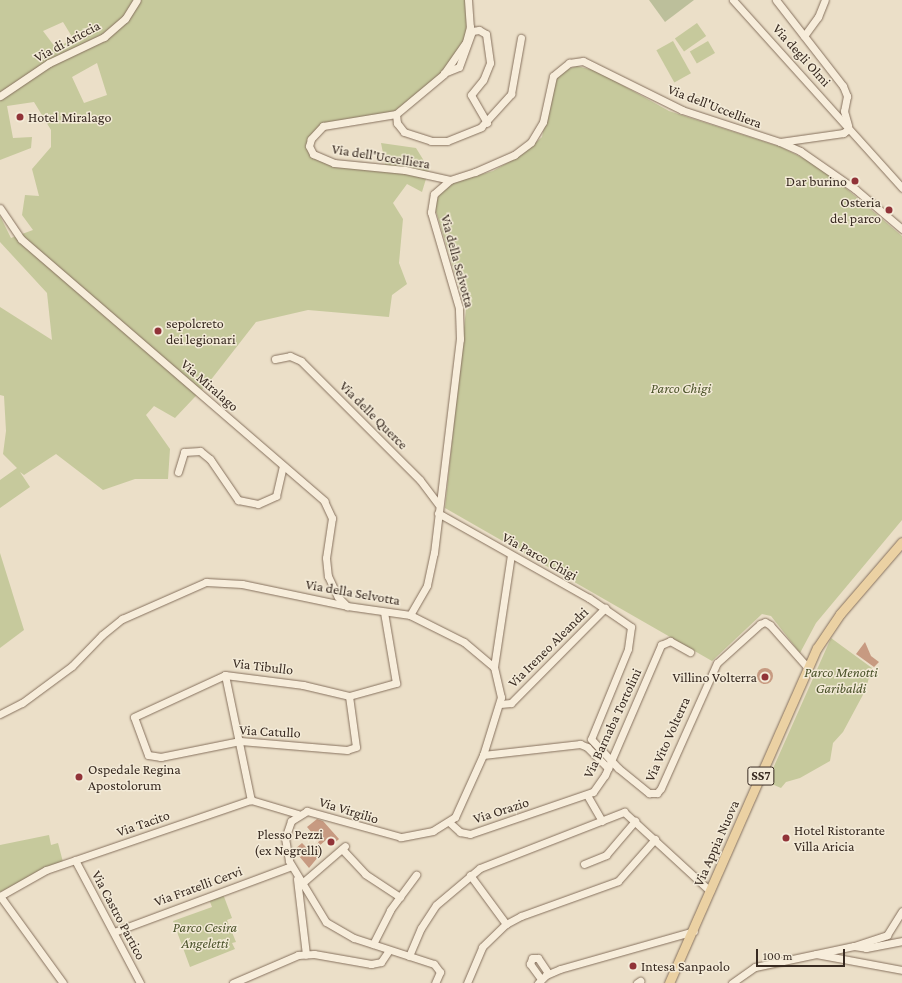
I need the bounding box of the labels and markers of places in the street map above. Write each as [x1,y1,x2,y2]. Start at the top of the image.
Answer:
place label: Hotel Miralago [28,109,111,125]
marker: Hotel Miralago [15,112,25,122]
place label: Dar burino [786,173,847,189]
marker: Dar burino [850,176,860,186]
place label: Osteria del parco [830,194,881,226]
marker: Osteria del parco [884,205,894,215]
place label: sepolcreto dei legionari [166,315,236,348]
marker: sepolcreto dei legionari [153,326,163,336]
place label: Villino Volterra [673,669,757,685]
marker: Villino Volterra [760,672,770,682]
place label: Ospedale Regina Apostolorum [88,761,181,794]
marker: Ospedale Regina Apostolorum [73,771,85,783]
place label: Hotel Ristorante Villa Aricia [794,822,885,854]
place label: Plesso Pezzi (ex Negrelli) [254,826,323,858]
marker: Hotel Ristorante Villa Aricia [781,833,791,843]
marker: Plesso Pezzi (ex Negrelli) [326,837,336,847]
place label: Intesa Sanpaolo [641,958,730,974]
marker: Intesa Sanpaolo [628,961,638,971]

